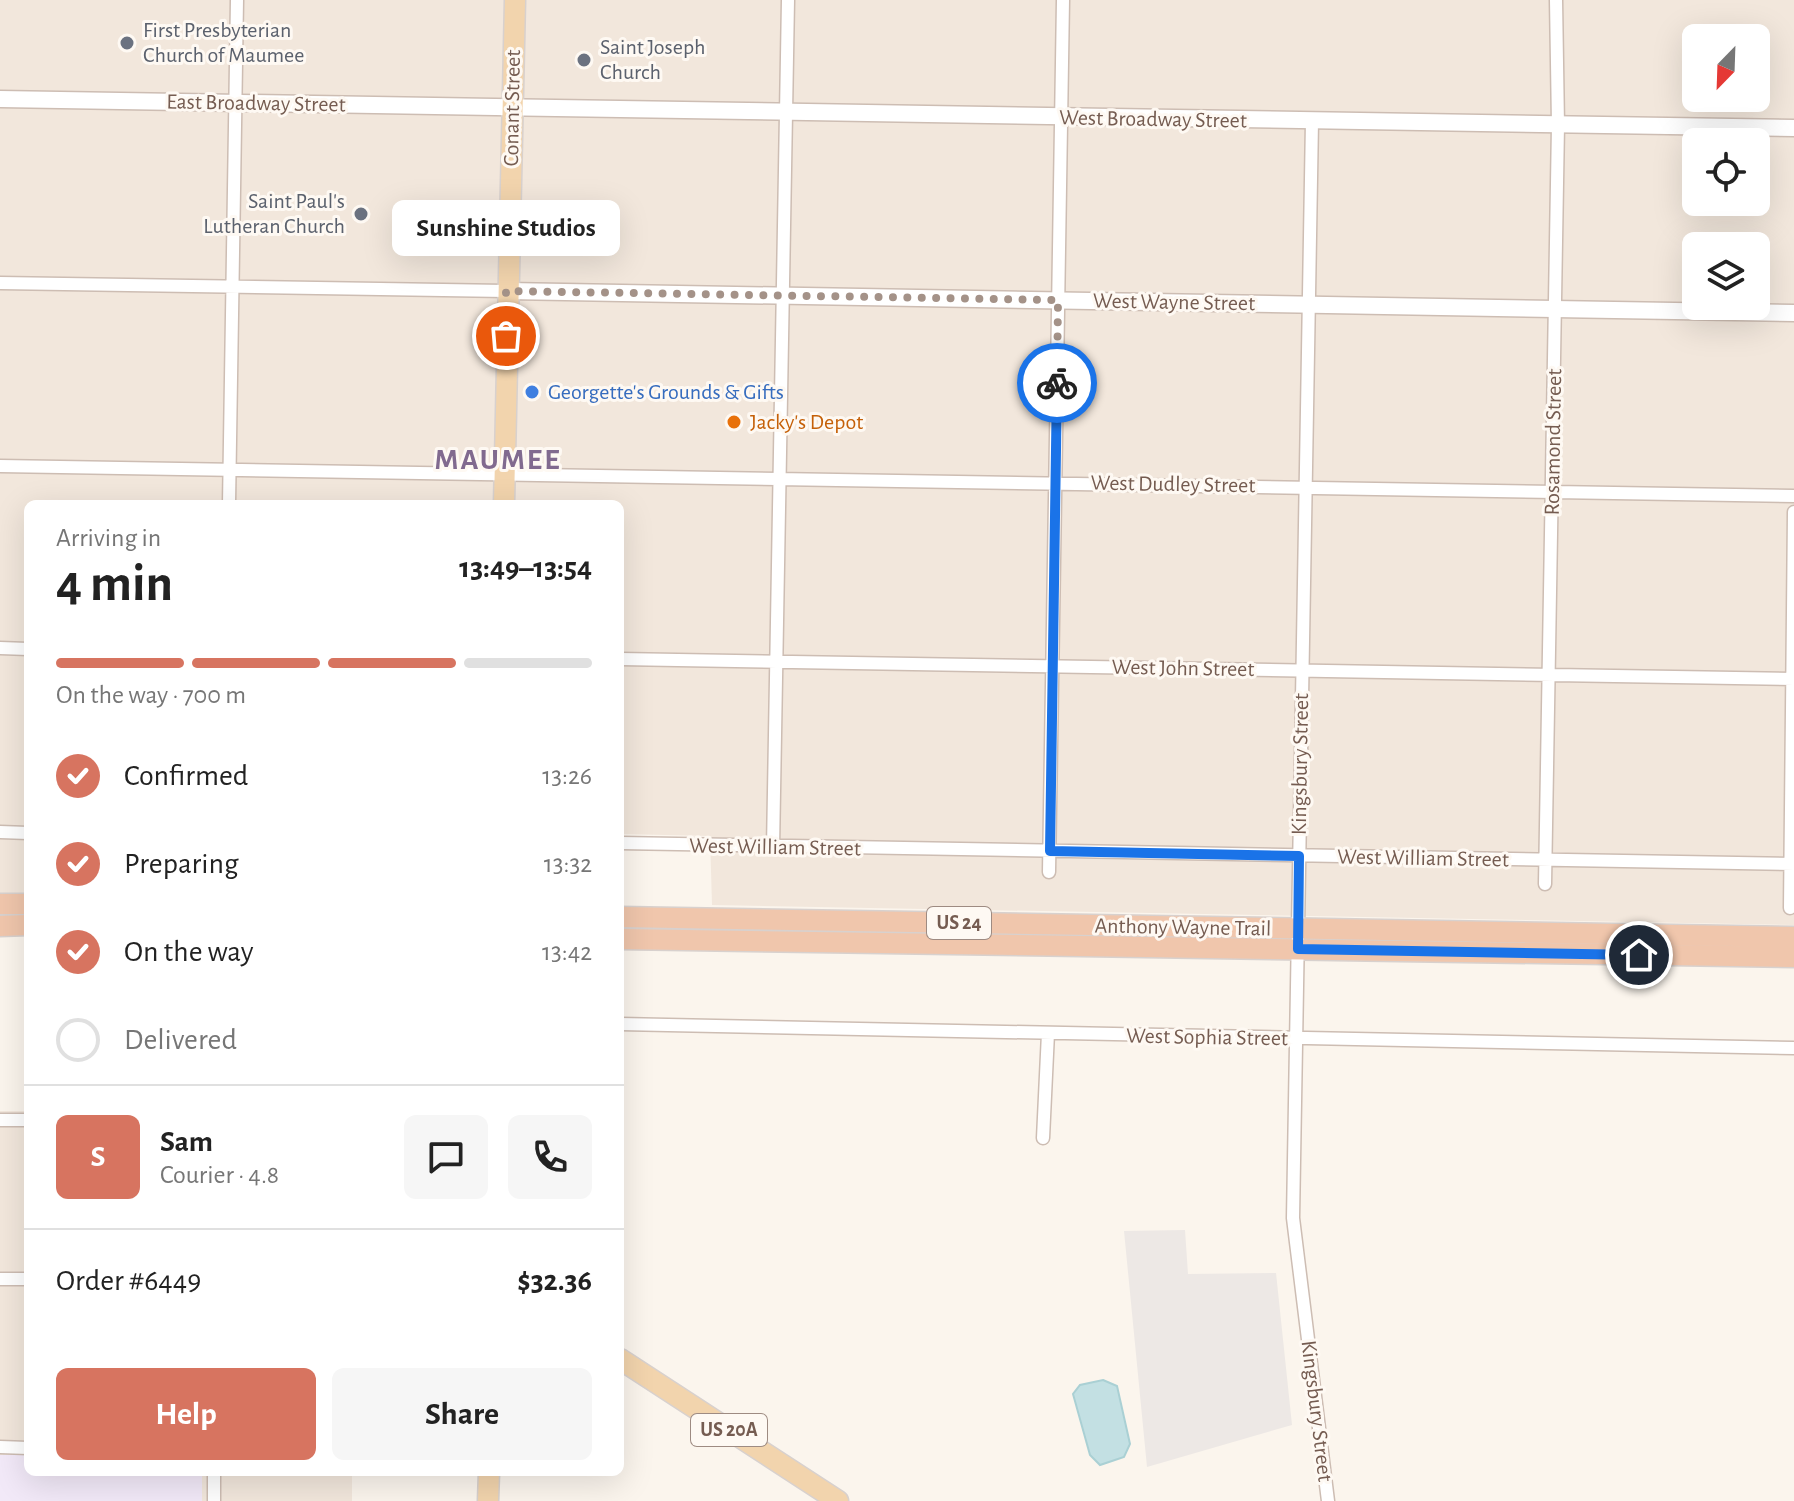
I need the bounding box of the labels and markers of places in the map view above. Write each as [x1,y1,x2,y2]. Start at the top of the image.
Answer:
place label: First Presbyterian Church of Maumee [143,19,304,66]
marker: First Presbyterian Church of Maumee [118,34,136,52]
place label: Saint Joseph Church [600,36,706,83]
marker: Saint Joseph Church [575,51,593,69]
place label: Saint Paul's Lutheran Church [203,190,345,237]
callout: Sunshine Studios [392,200,620,256]
marker: Saint Paul's Lutheran Church [352,205,370,223]
pin [472,302,540,370]
place label: Georgette's Grounds & Gifts [548,381,784,403]
marker: Georgette's Grounds & Gifts [523,383,541,401]
place label: Jacky's Depot [750,411,863,433]
marker: Jacky's Depot [725,413,743,431]
pin [1605,921,1673,989]

